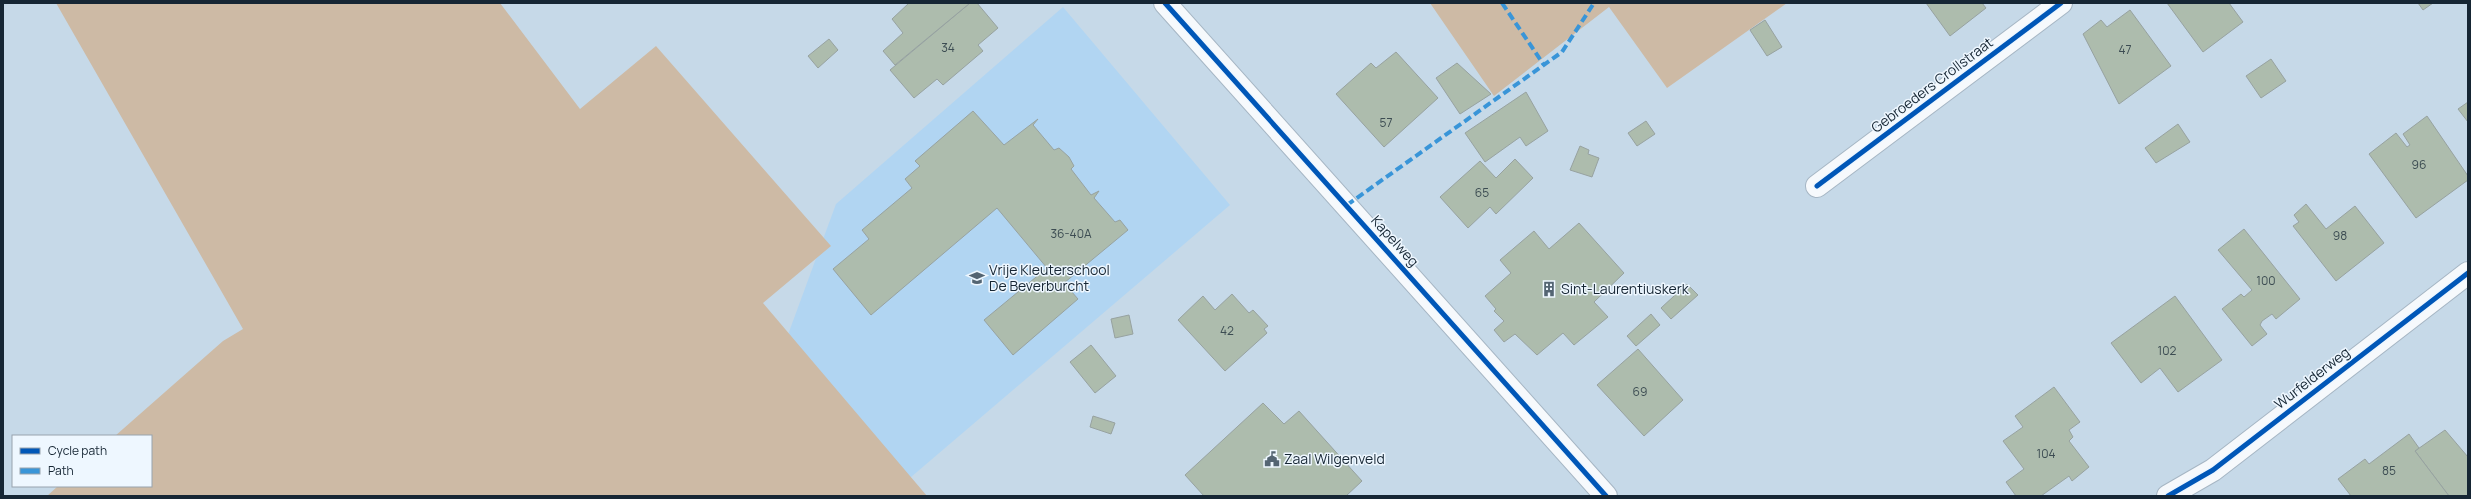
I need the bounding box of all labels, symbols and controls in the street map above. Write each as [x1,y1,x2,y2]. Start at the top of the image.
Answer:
street label: Gebroeders Crollstraat [1867,32,1997,137]
house number: 34 [941,39,955,56]
house number: 47 [2118,41,2132,58]
house number: 57 [1380,114,1392,131]
house number: 96 [2412,156,2426,173]
house number: 65 [1475,184,1489,201]
street label: Kapelweg [1367,211,1423,270]
house number: 36-40A [1050,225,1092,242]
house number: 98 [2333,227,2347,244]
place label: Vrije Kleuterschool De Beverburcht [989,260,1110,295]
school or university icon: Vrije Kleuterschool De Beverburcht [968,269,986,287]
house number: 100 [2256,272,2276,289]
place label: Sint-Laurentiuskerk [1561,279,1690,298]
building icon: Sint-Laurentiuskerk [1540,280,1558,298]
house number: 42 [1220,322,1234,339]
house number: 102 [2158,342,2177,359]
street label: Wurfelderweg [2270,342,2353,413]
house number: 69 [1633,383,1647,400]
legend [12,435,152,487]
text: Cycle path [48,442,107,459]
house number: 104 [2036,445,2056,462]
place label: Zaal Wilgenveld [1284,449,1385,468]
public building icon: Zaal Wilgenveld [1263,450,1281,468]
text: Path [48,462,74,479]
house number: 85 [2382,462,2396,479]

